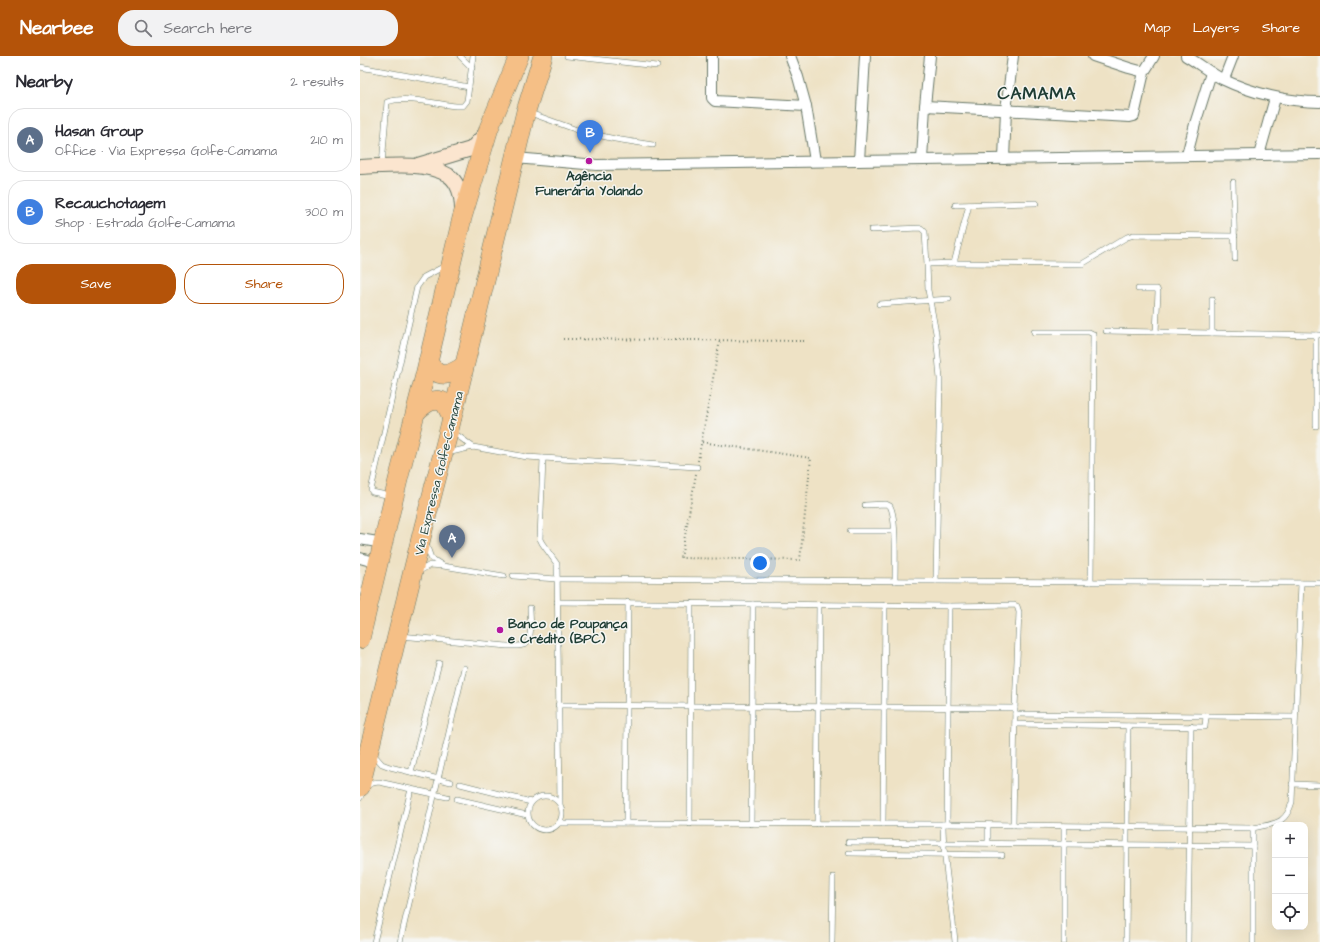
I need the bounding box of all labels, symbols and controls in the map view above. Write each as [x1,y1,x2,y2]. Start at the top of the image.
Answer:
search box [118,10,398,46]
text: Nearbee [20,15,94,42]
icon: search [132,17,154,39]
text: Search here [164,18,252,39]
text: Map [1144,18,1171,38]
text: Layers [1193,18,1240,38]
text: Share [1262,18,1300,38]
text: Nearby [16,70,73,94]
text: 2 results [290,73,344,91]
district label: CAMAMA [998,82,1077,106]
pin: B [577,120,603,153]
text: Hasan Group [55,121,143,142]
text: A [26,131,34,149]
text: 210 m [310,131,343,149]
text: Office · Via Expressa Golfe-Camama [55,142,277,160]
marker: Agência Funerária Yolando [584,156,594,166]
place label: Agência Funerária Yolando [535,167,643,200]
text: Recauchotagem [55,193,165,214]
text: B [25,203,35,221]
text: 300 m [305,203,343,221]
text: Shop · Estrada Golfe-Camama [55,214,235,232]
button: Save [16,264,176,304]
button: Share [184,264,344,304]
street label: Via Expressa Golfe-Camama [410,389,468,557]
pin: A [439,525,465,558]
your location [750,553,770,573]
place label: Banco de Poupança e Crédito (BPC) [507,615,628,648]
marker: Banco de Poupança e Crédito (BPC) [495,625,505,635]
map controls [1272,822,1308,930]
button: + [1272,822,1308,858]
button: − [1272,858,1308,894]
button: locate [1272,894,1308,930]

